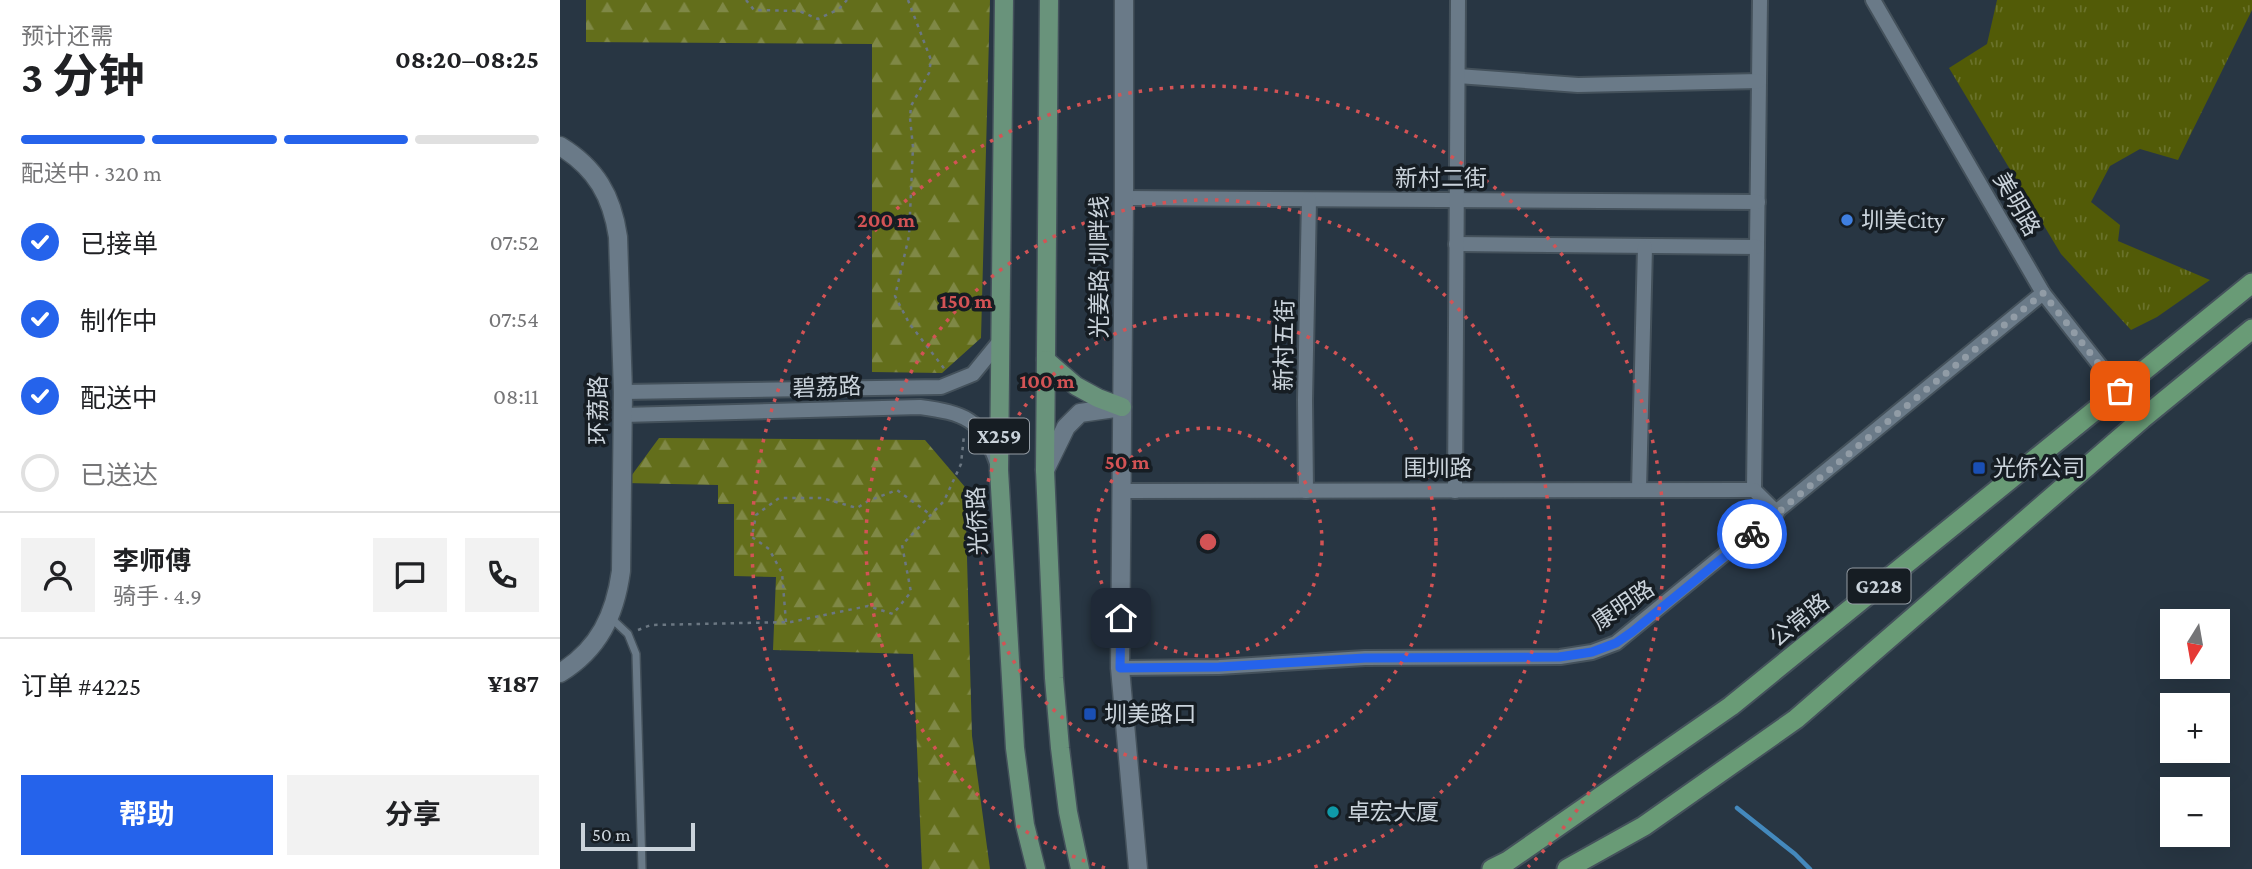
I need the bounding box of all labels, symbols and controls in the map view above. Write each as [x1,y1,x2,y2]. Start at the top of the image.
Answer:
text: 预计还需 [21,23,113,49]
text: 08:20–08:25 [395,45,539,74]
text: 3 分钟 [21,51,144,102]
text: 配送中 · 320 m [21,160,162,186]
street label: 新村二街 [1395,165,1487,191]
street label: 美明路 [1988,168,2046,240]
street label: 光姜路 圳畔线 [1086,196,1112,338]
place label: 圳美City [1861,207,1945,233]
text: 200 m [857,208,915,232]
marker: 圳美City [1839,212,1855,228]
icon: check [21,223,59,261]
text: 07:52 [490,229,539,255]
text: 已接单 [80,230,158,259]
text: 150 m [940,289,993,313]
street label: 新村五街 [1270,299,1298,391]
icon: check [21,300,59,338]
text: 07:54 [488,306,539,332]
text: 制作中 [80,307,158,336]
pin [2090,361,2150,421]
text: 100 m [1019,369,1075,393]
icon: bag [2101,372,2139,410]
street label: 碧荔路 [792,373,862,401]
street label: 环荔路 [585,376,611,445]
icon: check [21,377,59,415]
text: 08:11 [493,383,539,409]
text: 配送中 [80,384,158,413]
road number: X259 [969,418,1029,453]
text: 50 m [1105,450,1150,474]
street label: 围圳路 [1404,455,1473,481]
place label: 光侨公司 [1993,455,2085,481]
marker: 光侨公司 [1971,460,1987,476]
text: 已送达 [80,461,158,490]
street label: 光侨路 [962,486,992,556]
courier [1717,499,1787,569]
icon: bike [1733,515,1771,553]
centre of rings [1196,530,1220,554]
button: person [21,538,95,612]
button: chat [373,538,447,612]
button: phone [465,538,539,612]
text: 李师傅 [113,547,191,576]
road number: G228 [1848,568,1910,604]
street label: 康明路 [1587,575,1659,635]
text: 骑手 · 4.9 [113,583,202,609]
pin [1091,588,1151,648]
street label: 公常路 [1764,588,1834,652]
icon: home [1102,599,1140,637]
north arrow [2160,609,2230,679]
map controls [2160,609,2230,847]
text: ¥187 [488,669,539,698]
text: 订单 #4225 [21,672,141,701]
button: + [2160,693,2230,763]
place label: 圳美路口 [1104,701,1196,727]
marker: 圳美路口 [1082,706,1098,722]
button: 帮助 [21,775,273,855]
button: 分享 [287,775,539,855]
button: − [2160,777,2230,847]
place label: 卓宏大厦 [1347,799,1439,825]
marker: 卓宏大厦 [1325,804,1341,820]
scale bar [581,820,695,852]
text: 50 m [592,824,631,845]

